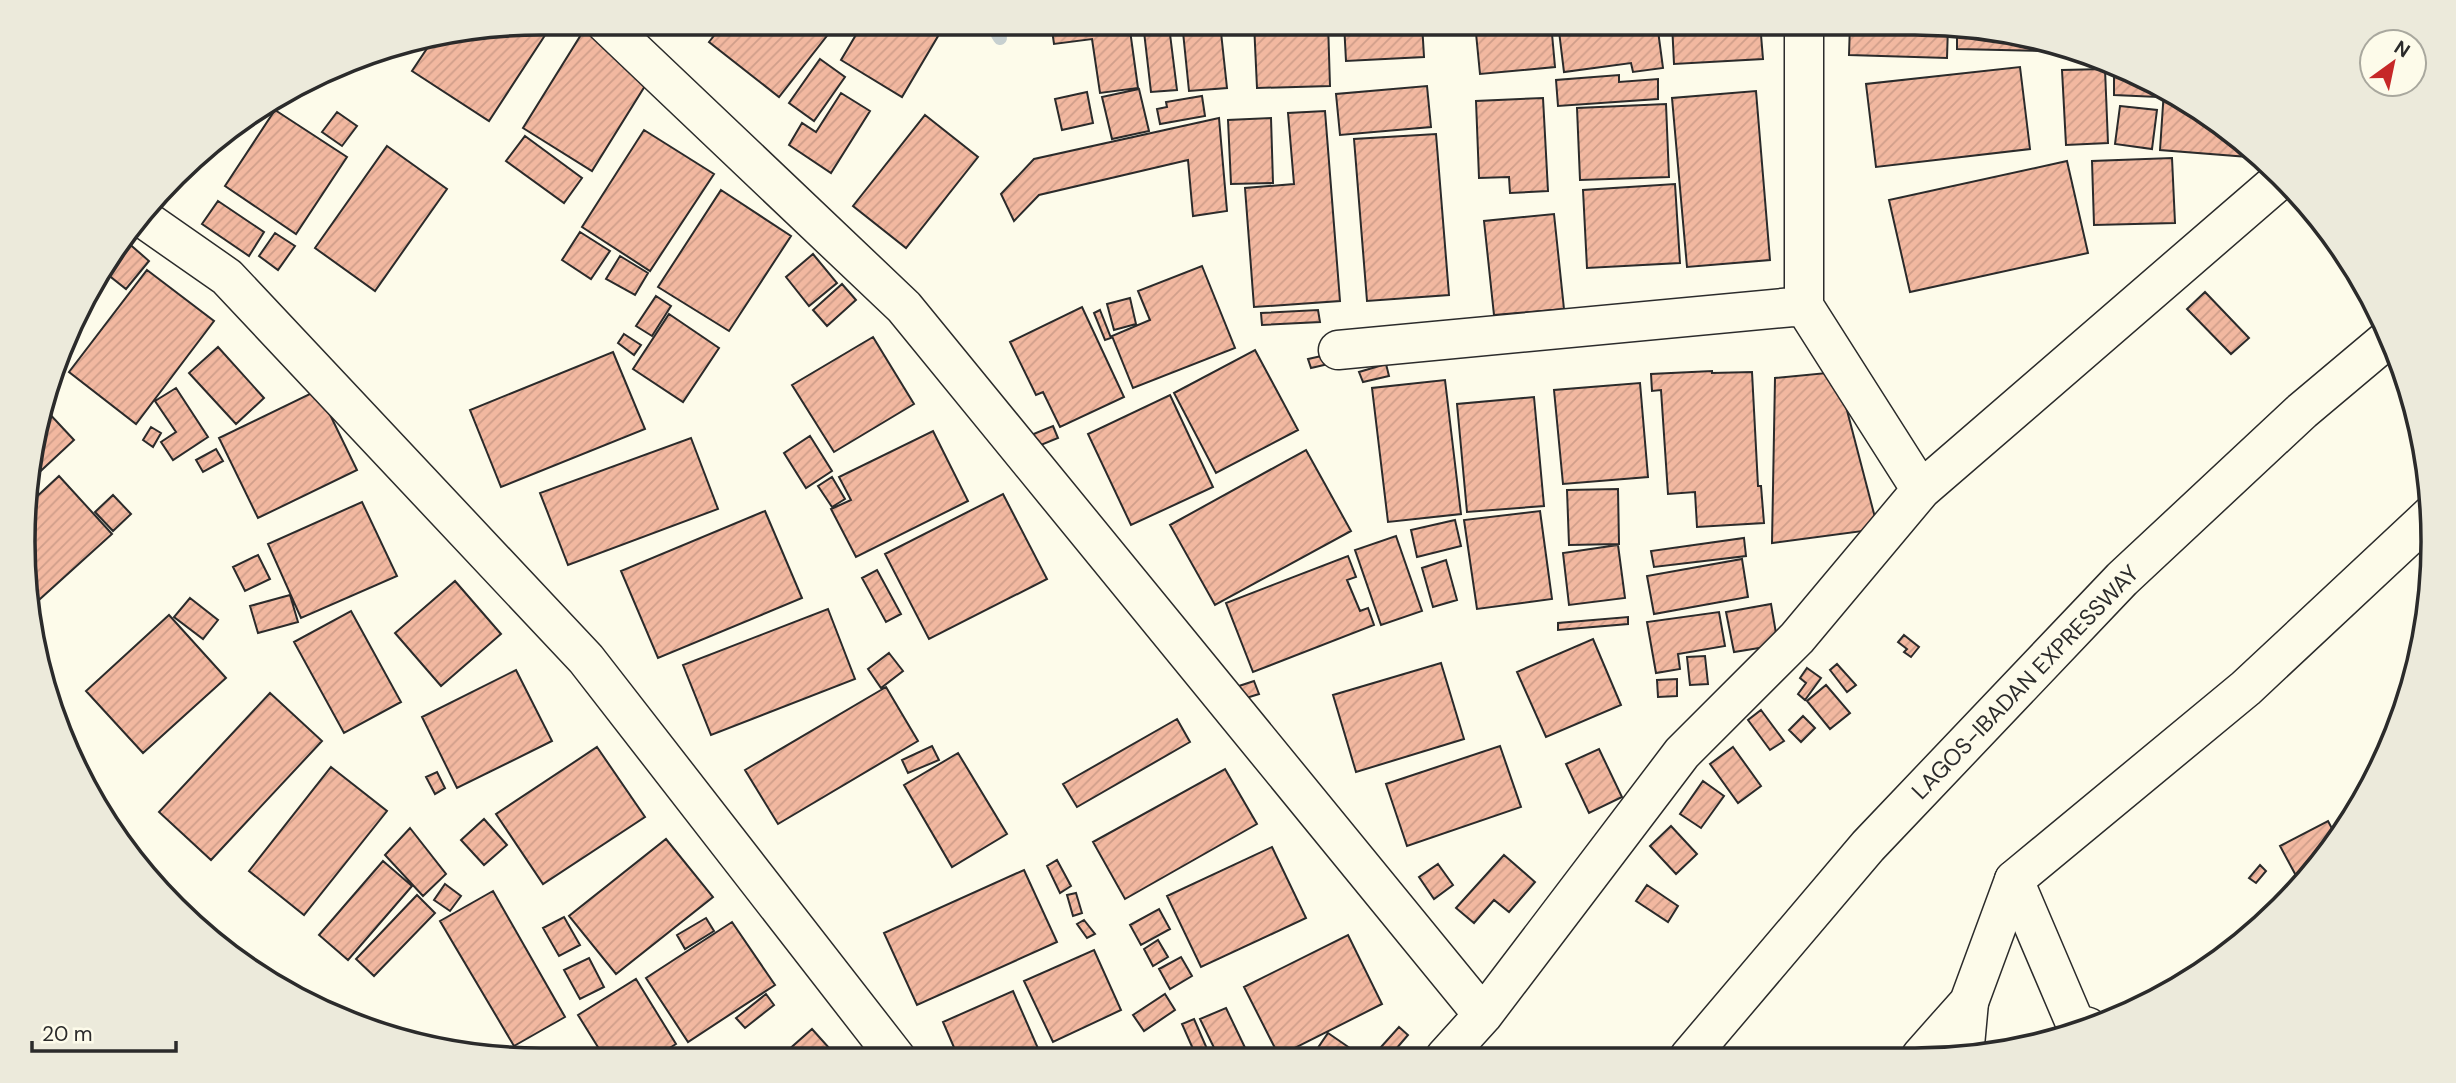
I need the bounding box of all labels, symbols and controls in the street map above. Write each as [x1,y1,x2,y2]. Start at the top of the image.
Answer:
north arrow [2358,28,2428,98]
text: N [2389,35,2415,63]
street label: LAGOS-IBADAN EXPRESSWAY [1905,558,2145,806]
scale bar [32,1010,175,1054]
text: 20 m [42,1020,93,1048]

